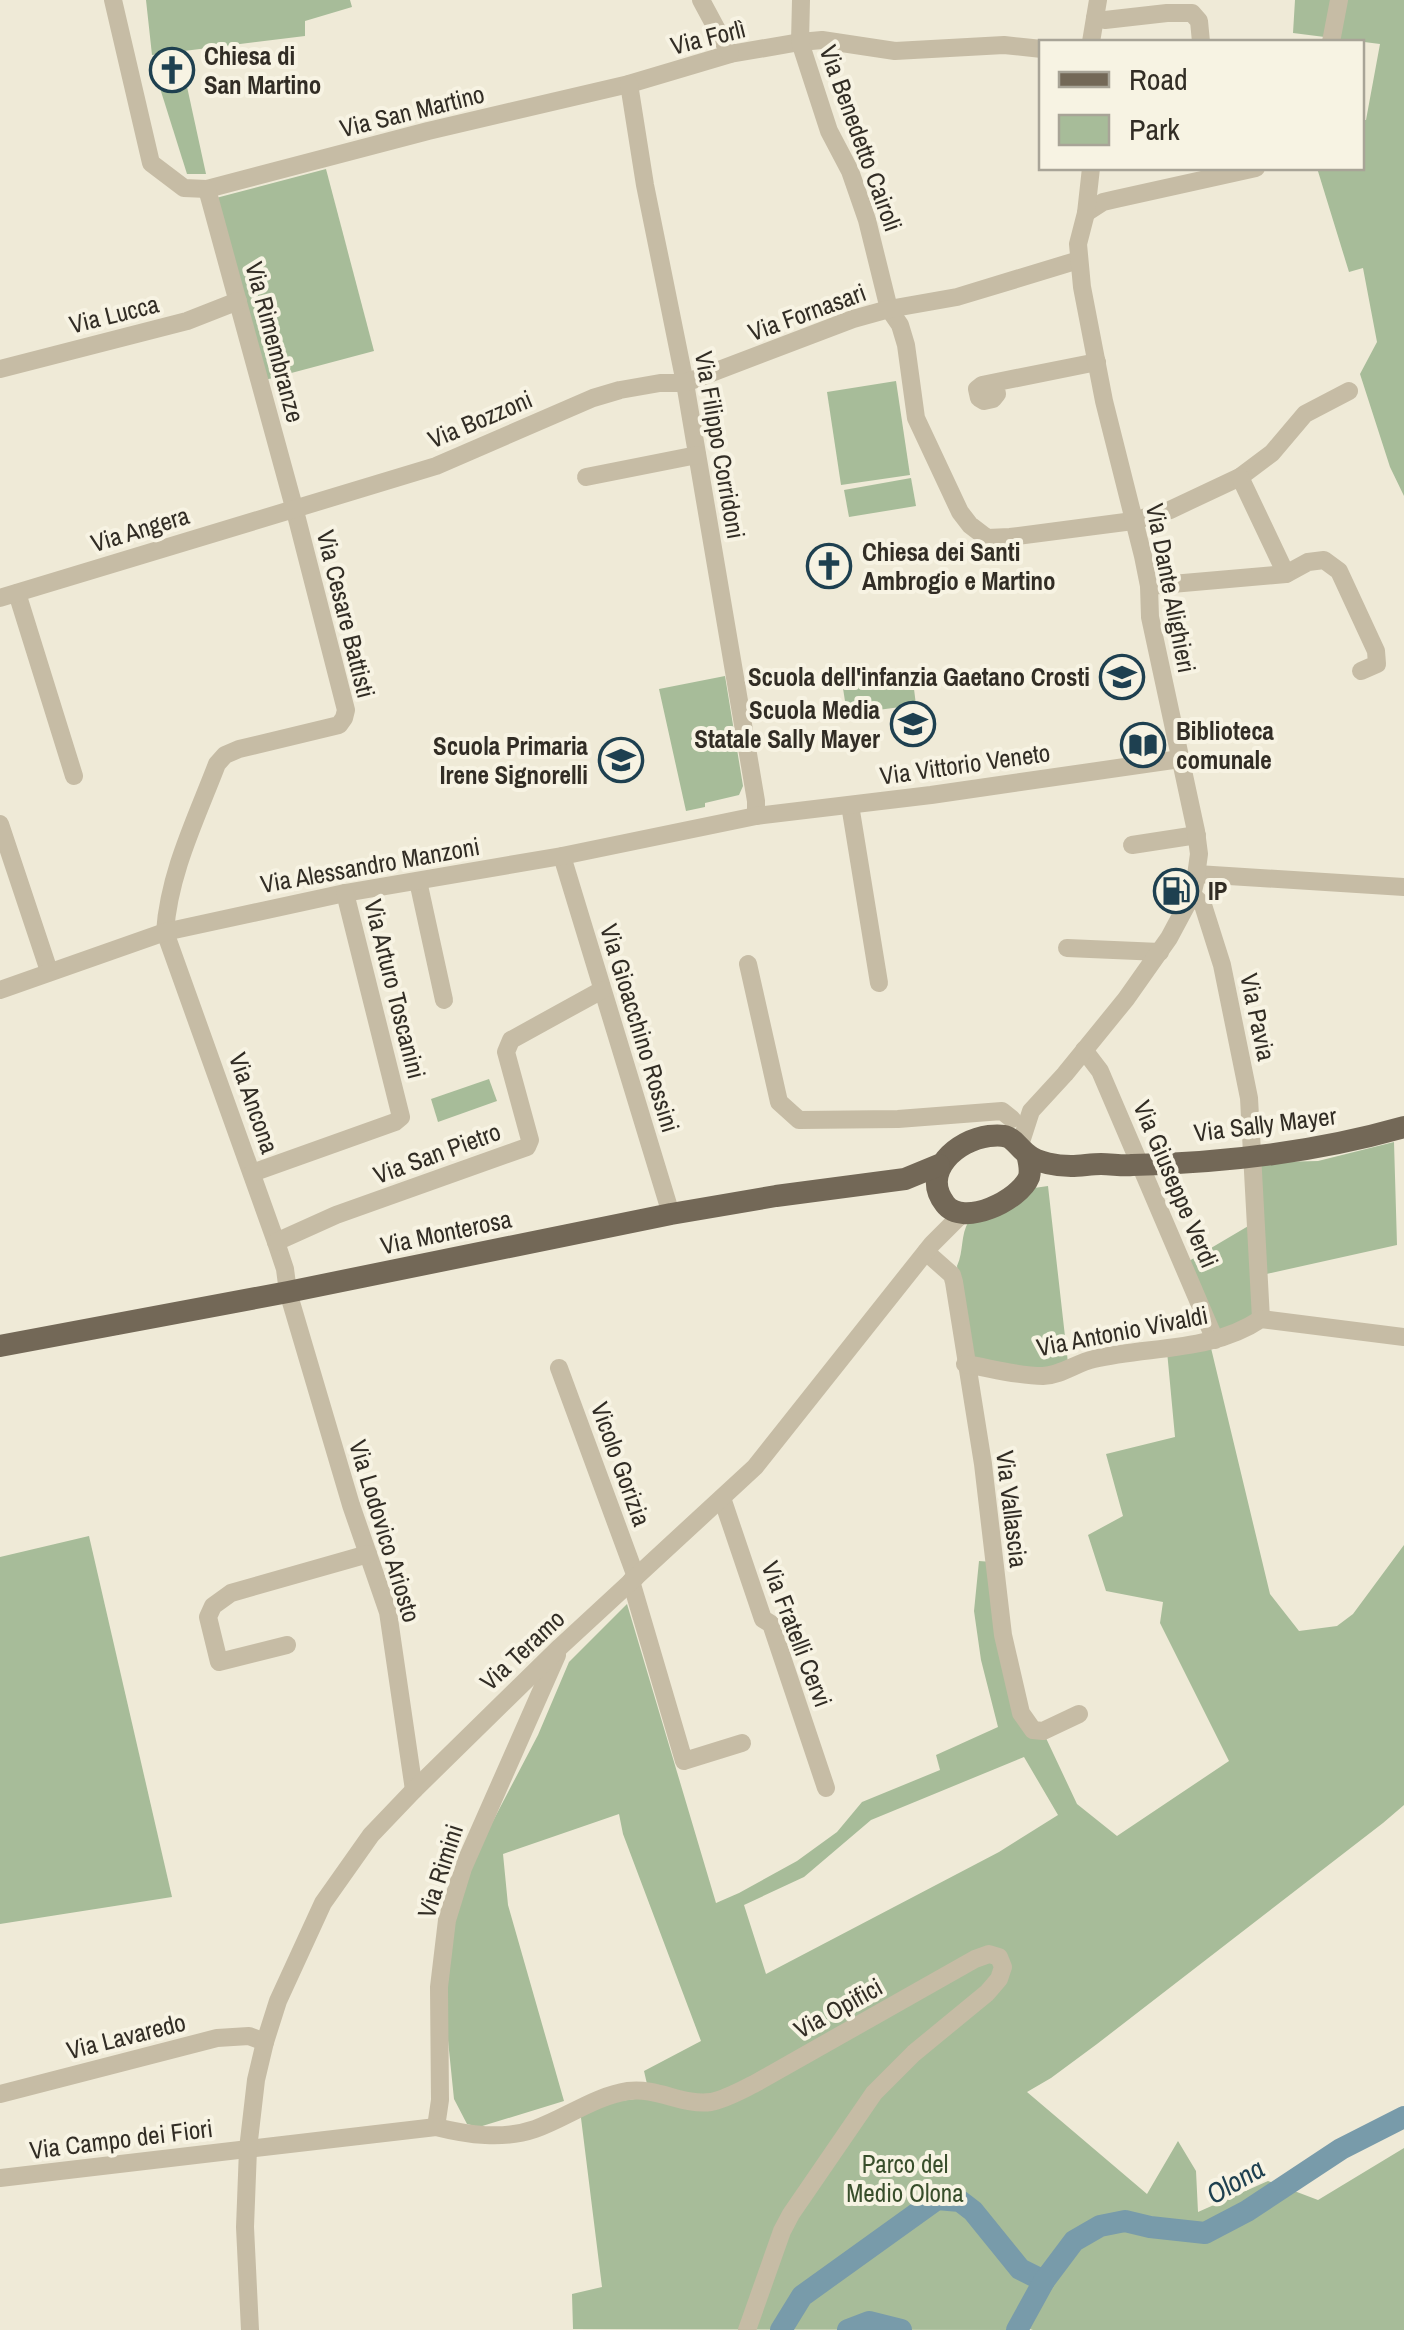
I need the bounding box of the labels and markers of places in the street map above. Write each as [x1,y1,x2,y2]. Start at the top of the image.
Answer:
place label: Chiesa di San Martino [204,39,321,102]
church icon: Chiesa di San Martino [149,47,195,93]
place label: Chiesa dei Santi Ambrogio e Martino [862,535,1056,598]
church icon: Chiesa dei Santi Ambrogio e Martino [806,543,852,589]
school or university icon: Scuola dell'infanzia Gaetano Crosti [1099,654,1145,700]
place label: Scuola dell'infanzia Gaetano Crosti [748,660,1090,694]
place label: Scuola Media Statale Sally Mayer [694,693,881,756]
school or university icon: Scuola Media Statale Sally Mayer [890,701,936,747]
place label: Biblioteca comunale [1176,714,1275,777]
library icon: Biblioteca comunale [1120,722,1166,768]
place label: Scuola Primaria Irene Signorelli [433,729,589,792]
school or university icon: Scuola Primaria Irene Signorelli [598,737,644,783]
fuel station icon: IP [1153,868,1199,914]
place label: IP [1208,874,1227,908]

